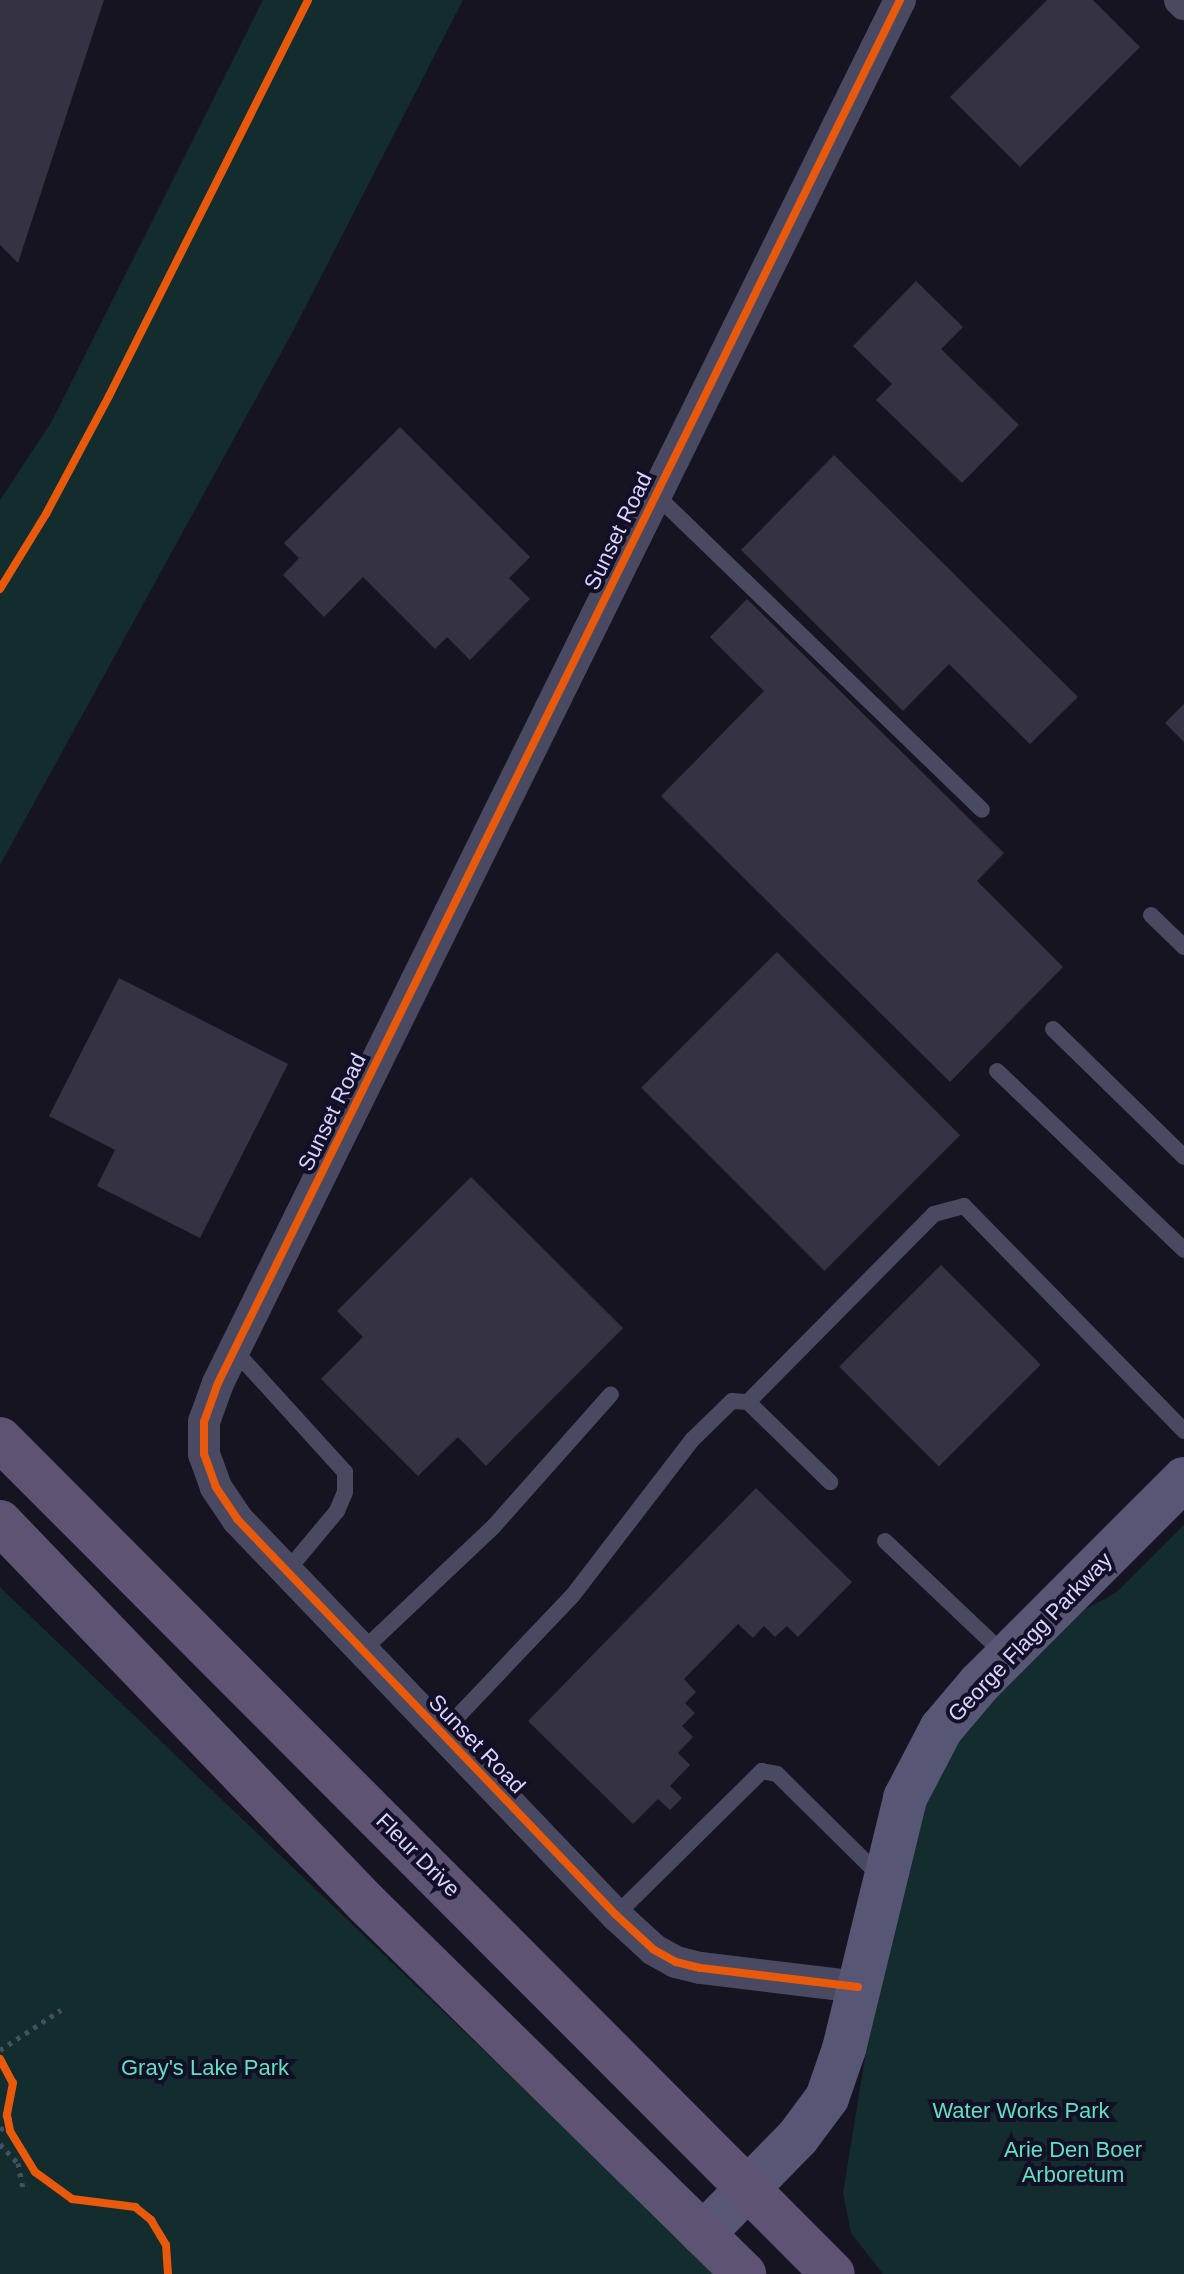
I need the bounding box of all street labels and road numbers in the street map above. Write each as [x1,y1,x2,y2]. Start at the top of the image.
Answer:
street label: Sunset Road [578,468,658,594]
street label: Sunset Road [292,1049,372,1175]
street label: George Flagg Parkway [942,1547,1118,1727]
street label: Sunset Road [423,1689,531,1799]
street label: Fleur Drive [371,1808,465,1902]

